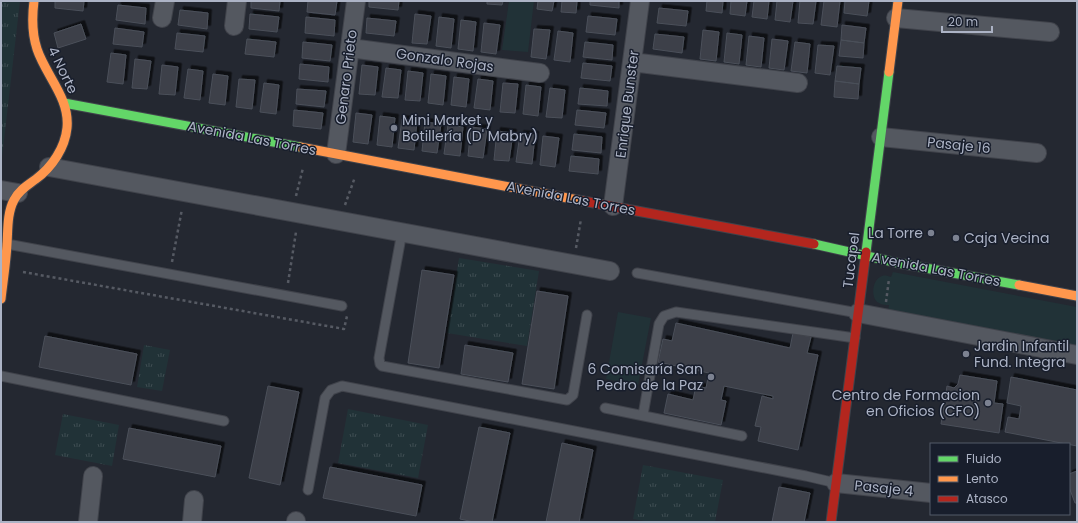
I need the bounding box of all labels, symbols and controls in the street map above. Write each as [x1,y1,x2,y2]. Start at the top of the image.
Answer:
scale bar [942,8,992,34]
text: 20 m [948,13,978,30]
street label: Genaro Prieto [330,28,362,126]
street label: 4 Norte [43,43,83,97]
street label: Gonzalo Rojas [395,43,495,77]
street label: Enrique Bunster [610,49,644,159]
place label: Mini Market y Botillería (D' Mabry) [402,110,538,146]
street label: Avenida Las Torres [186,116,318,160]
marker: Mini Market y Botillería (D' Mabry) [389,123,399,133]
street label: Pasaje 16 [926,132,992,158]
street label: Avenida Las Torres [505,176,637,220]
place label: La Torre [868,223,923,243]
marker: La Torre [926,228,936,238]
place label: Caja Vecina [964,228,1049,248]
street label: Tucapel [838,231,864,289]
marker: Caja Vecina [951,233,961,243]
street label: Avenida Las Torres [870,247,1002,291]
place label: Jardin Infantil Fund. Integra [974,336,1069,372]
marker: Jardin Infantil Fund. Integra [961,349,971,359]
place label: 6 Comisaría San Pedro de la Paz [587,359,703,395]
marker: 6 Comisaría San Pedro de la Paz [706,372,716,382]
place label: Centro de Formacion en Oficios (CFO) [832,385,980,421]
marker: Centro de Formacion en Oficios (CFO) [983,398,993,408]
legend [930,443,1070,515]
text: Fluido [966,450,1002,467]
text: Lento [966,470,999,487]
street label: Pasaje 4 [854,475,915,501]
text: Atasco [966,490,1008,507]

